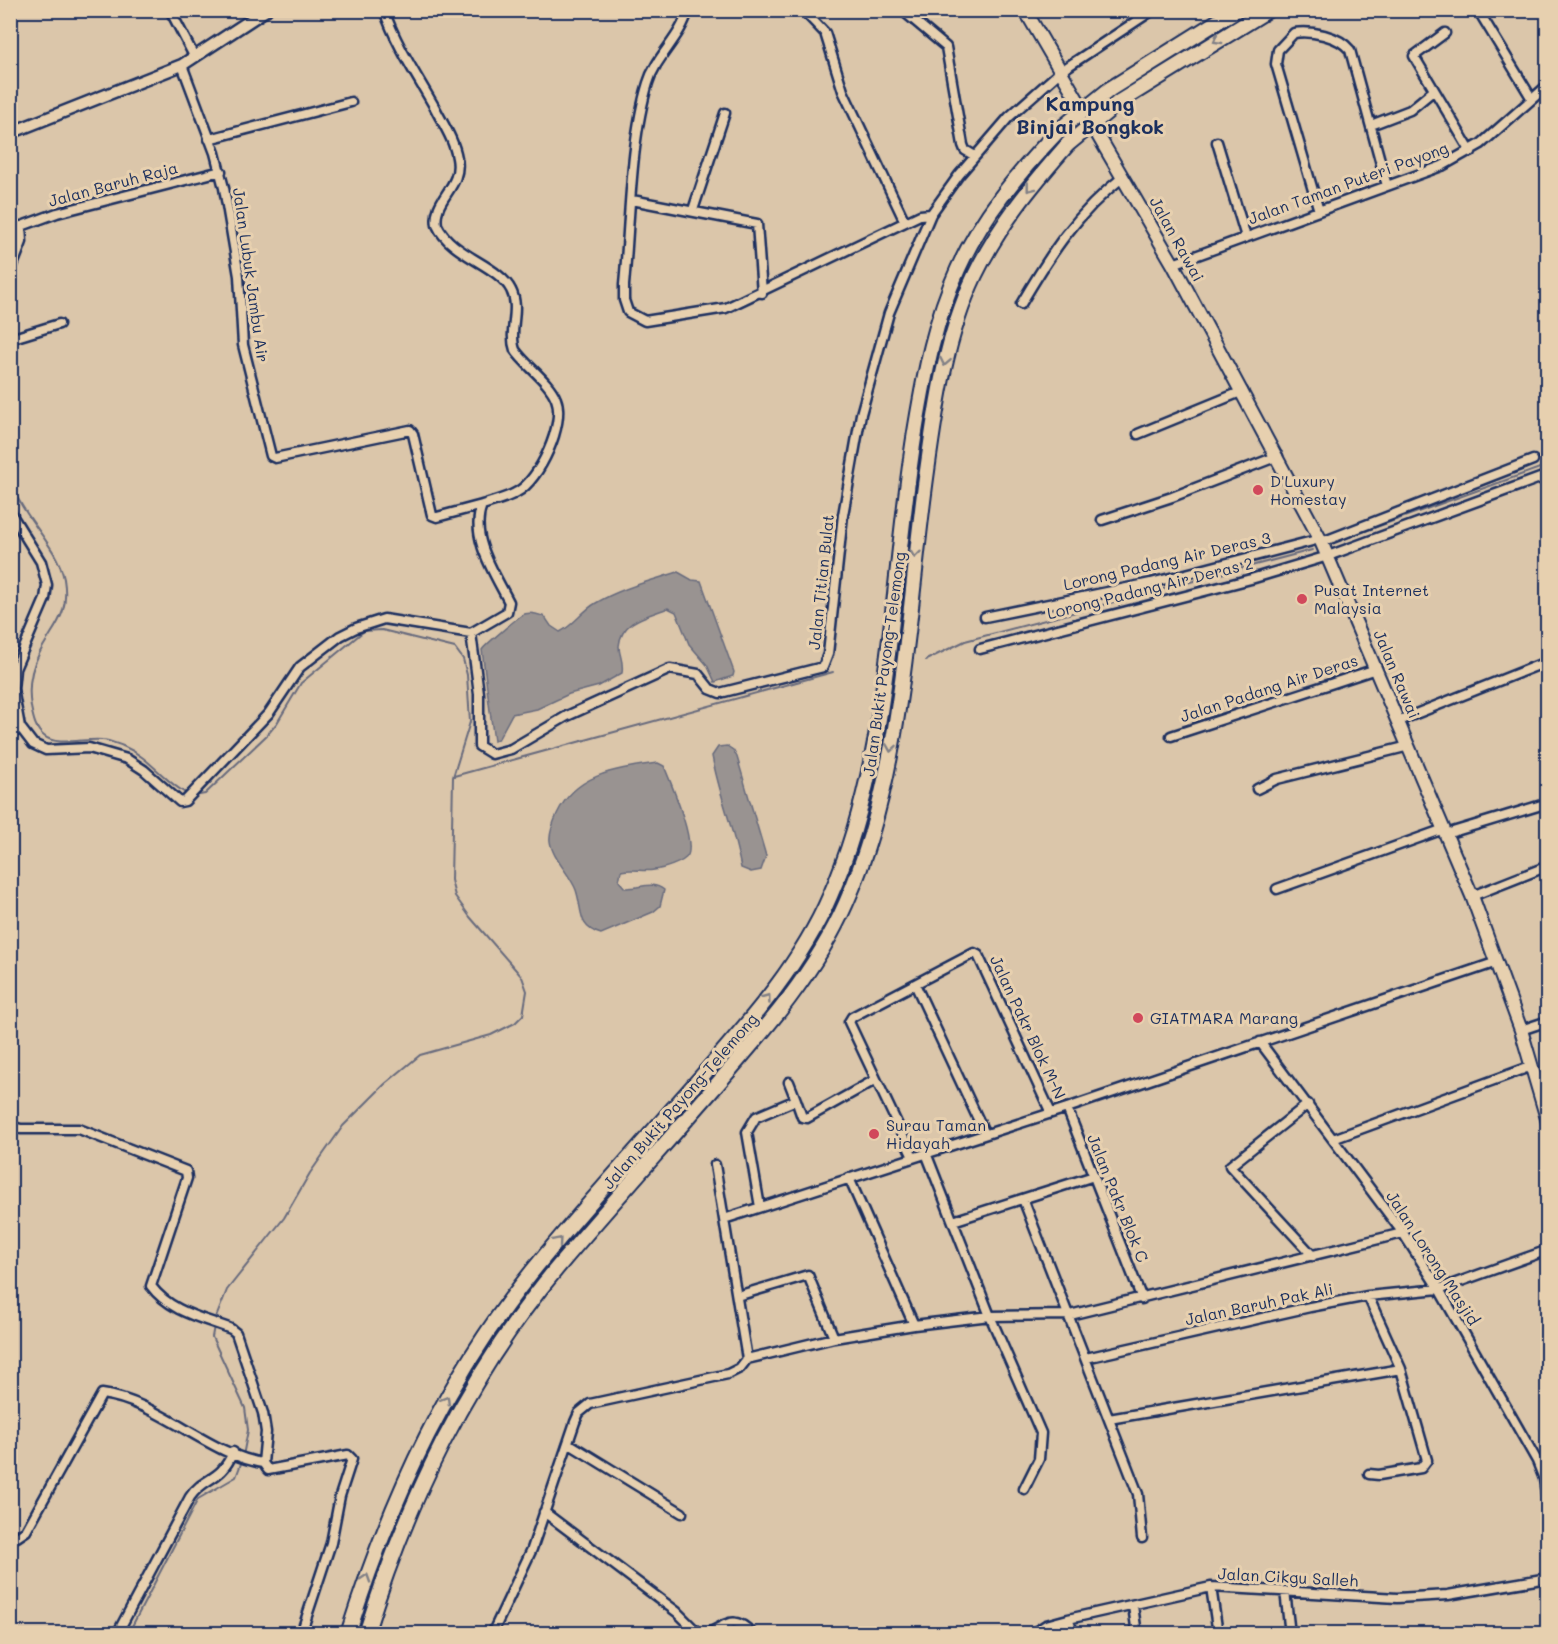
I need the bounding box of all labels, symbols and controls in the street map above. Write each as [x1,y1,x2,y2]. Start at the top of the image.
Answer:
one-way arrow [1213,33,1223,45]
district label: Kampung Binjai Bongkok [1016,90,1164,139]
street label: Jalan Taman Puteri Payong [1245,136,1451,229]
street label: Jalan Baruh Raja [46,156,180,211]
one-way arrow [1026,181,1037,192]
street label: Jalan Lubuk Jambu Air [229,186,274,364]
street label: Jalan Rawai [1145,192,1209,285]
one-way arrow [939,356,952,366]
place label: D'Luxury Homestay [1270,470,1347,509]
marker: D'Luxury Homestay [1251,483,1265,497]
street label: Jalan Titian Bulat [803,513,838,651]
street label: Lorong Padang Air Deras 3 [1061,526,1273,595]
street label: Jalan Bukit Payong-Telemong [857,550,910,778]
one-way arrow [910,550,922,559]
street label: Lorong Padang Air Deras 2 [1045,552,1255,623]
place label: Pusat Internet Malaysia [1314,579,1429,618]
marker: Pusat Internet Malaysia [1295,592,1309,606]
street label: Jalan Rawai [1369,626,1426,721]
street label: Jalan Padang Air Deras [1177,649,1360,726]
one-way arrow [885,743,897,752]
street label: Jalan Pakr Blok M-N [986,951,1071,1102]
one-way arrow [760,994,771,1005]
place label: GIATMARA Marang [1150,1007,1298,1028]
street label: Jalan Bukit Payong-Telemong [597,1008,762,1193]
marker: GIATMARA Marang [1131,1011,1145,1025]
place label: Surau Taman Hidayah [886,1114,986,1153]
marker: Surau Taman Hidayah [867,1127,881,1141]
street label: Jalan Pakr Blok C [1083,1131,1154,1265]
street label: Jalan Lorong Masjid [1382,1186,1485,1329]
one-way arrow [550,1237,561,1248]
street label: Jalan Baruh Pak Ali [1183,1278,1335,1329]
one-way arrow [438,1396,450,1406]
street label: Jalan Cikgu Salleh [1217,1562,1359,1591]
one-way arrow [358,1573,371,1584]

